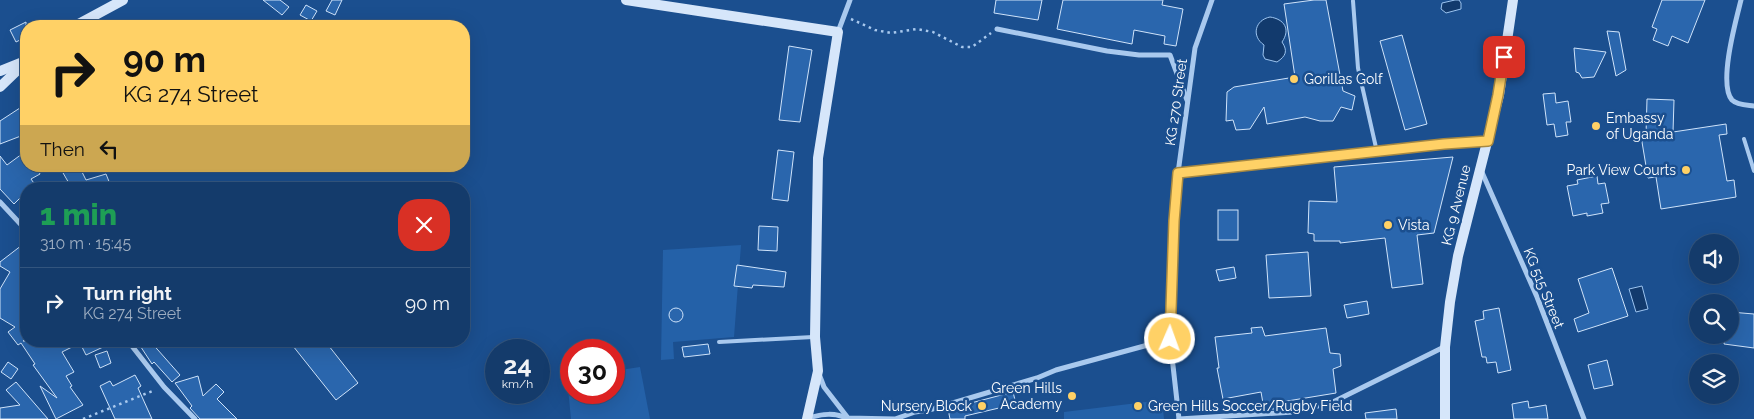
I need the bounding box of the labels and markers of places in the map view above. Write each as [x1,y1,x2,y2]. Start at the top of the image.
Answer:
pin [1483,36,1525,78]
place label: Gorillas Golf [1304,71,1384,87]
marker: Gorillas Golf [1288,73,1300,85]
place label: Embassy of Uganda [1606,110,1673,142]
marker: Embassy of Uganda [1590,120,1602,132]
place label: Park View Courts [1567,162,1676,178]
marker: Park View Courts [1680,164,1692,176]
place label: Vista [1398,217,1430,233]
marker: Vista [1382,219,1394,231]
place label: Green Hills Academy [991,380,1062,412]
marker: Green Hills Academy [1066,390,1078,402]
place label: Nursery Block [881,398,973,414]
place label: Green Hills Soccer/Rugby Field [1148,398,1352,414]
marker: Nursery Block [976,400,988,412]
marker: Green Hills Soccer/Rugby Field [1132,400,1144,412]

